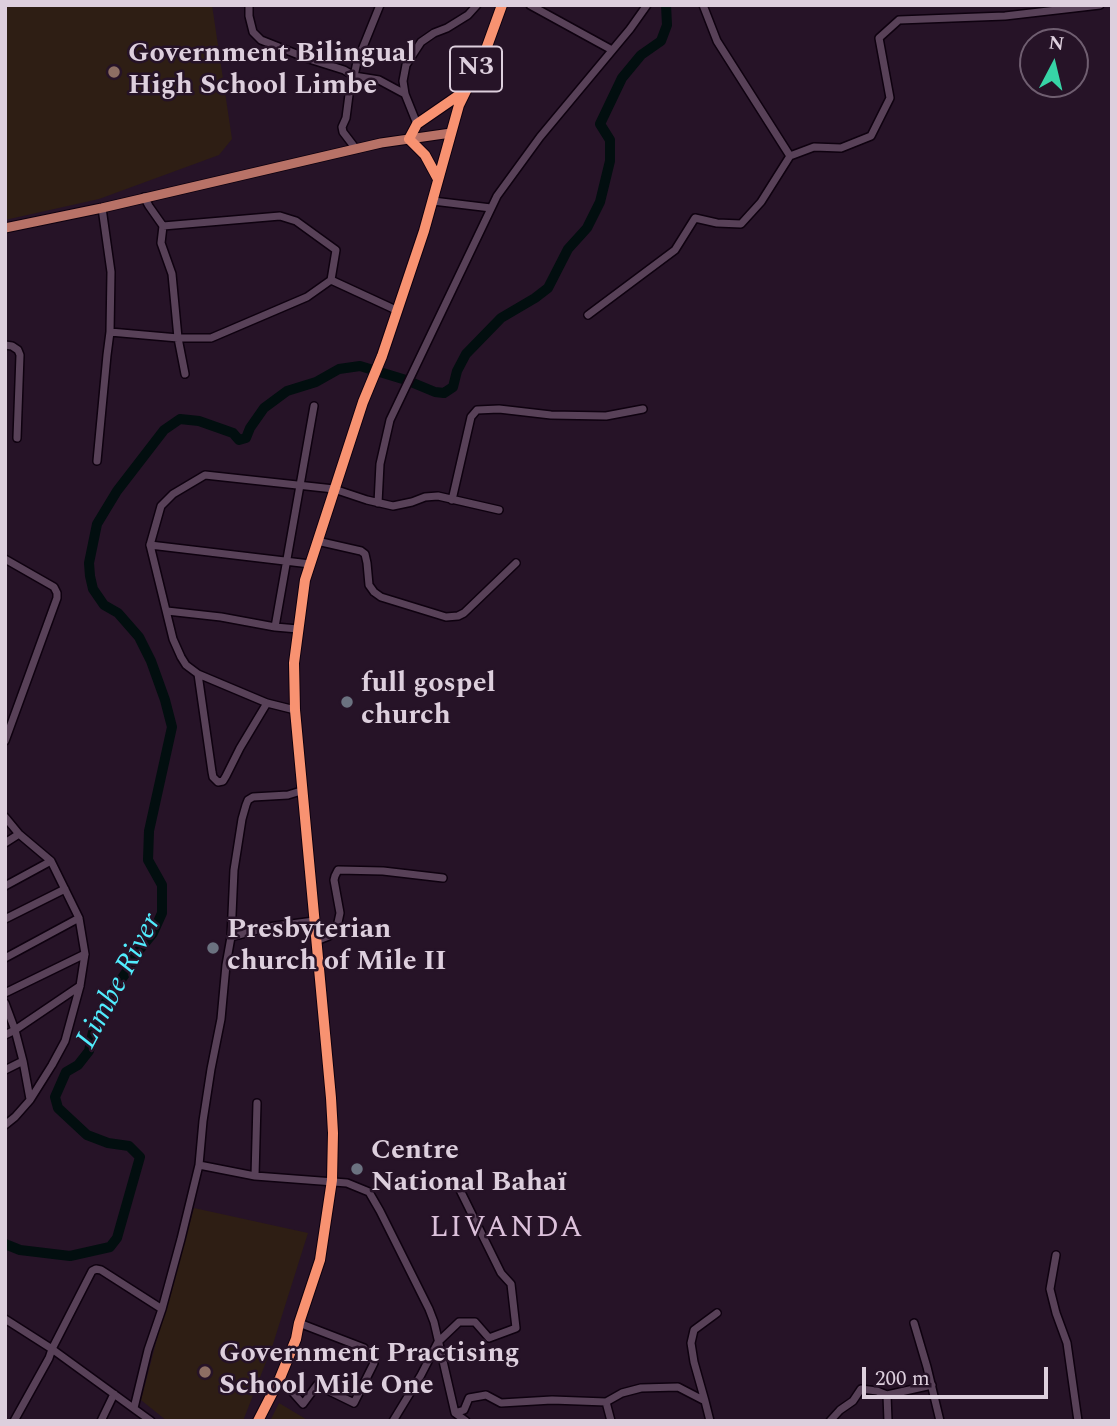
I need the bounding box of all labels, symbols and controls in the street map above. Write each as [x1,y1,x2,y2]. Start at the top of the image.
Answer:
north arrow [1019,28,1089,98]
text: N [1047,28,1066,59]
place label: Government Bilingual High School Limbe [128,39,415,105]
road number: N3 [450,46,502,92]
marker: Government Bilingual High School Limbe [106,64,122,80]
place label: full gospel church [361,669,496,735]
marker: full gospel church [339,694,355,710]
water label: Limbe River [70,908,172,1056]
place label: Presbyterian church of Mile II [227,915,447,981]
marker: Presbyterian church of Mile II [205,940,221,956]
place label: Centre National Bahaï [371,1136,567,1202]
marker: Centre National Bahaï [349,1161,365,1177]
district label: LIVANDA [430,1212,584,1248]
place label: Government Practising School Mile One [219,1339,520,1405]
scale bar [865,1352,1050,1396]
text: 200 m [875,1363,930,1395]
marker: Government Practising School Mile One [197,1364,213,1380]

